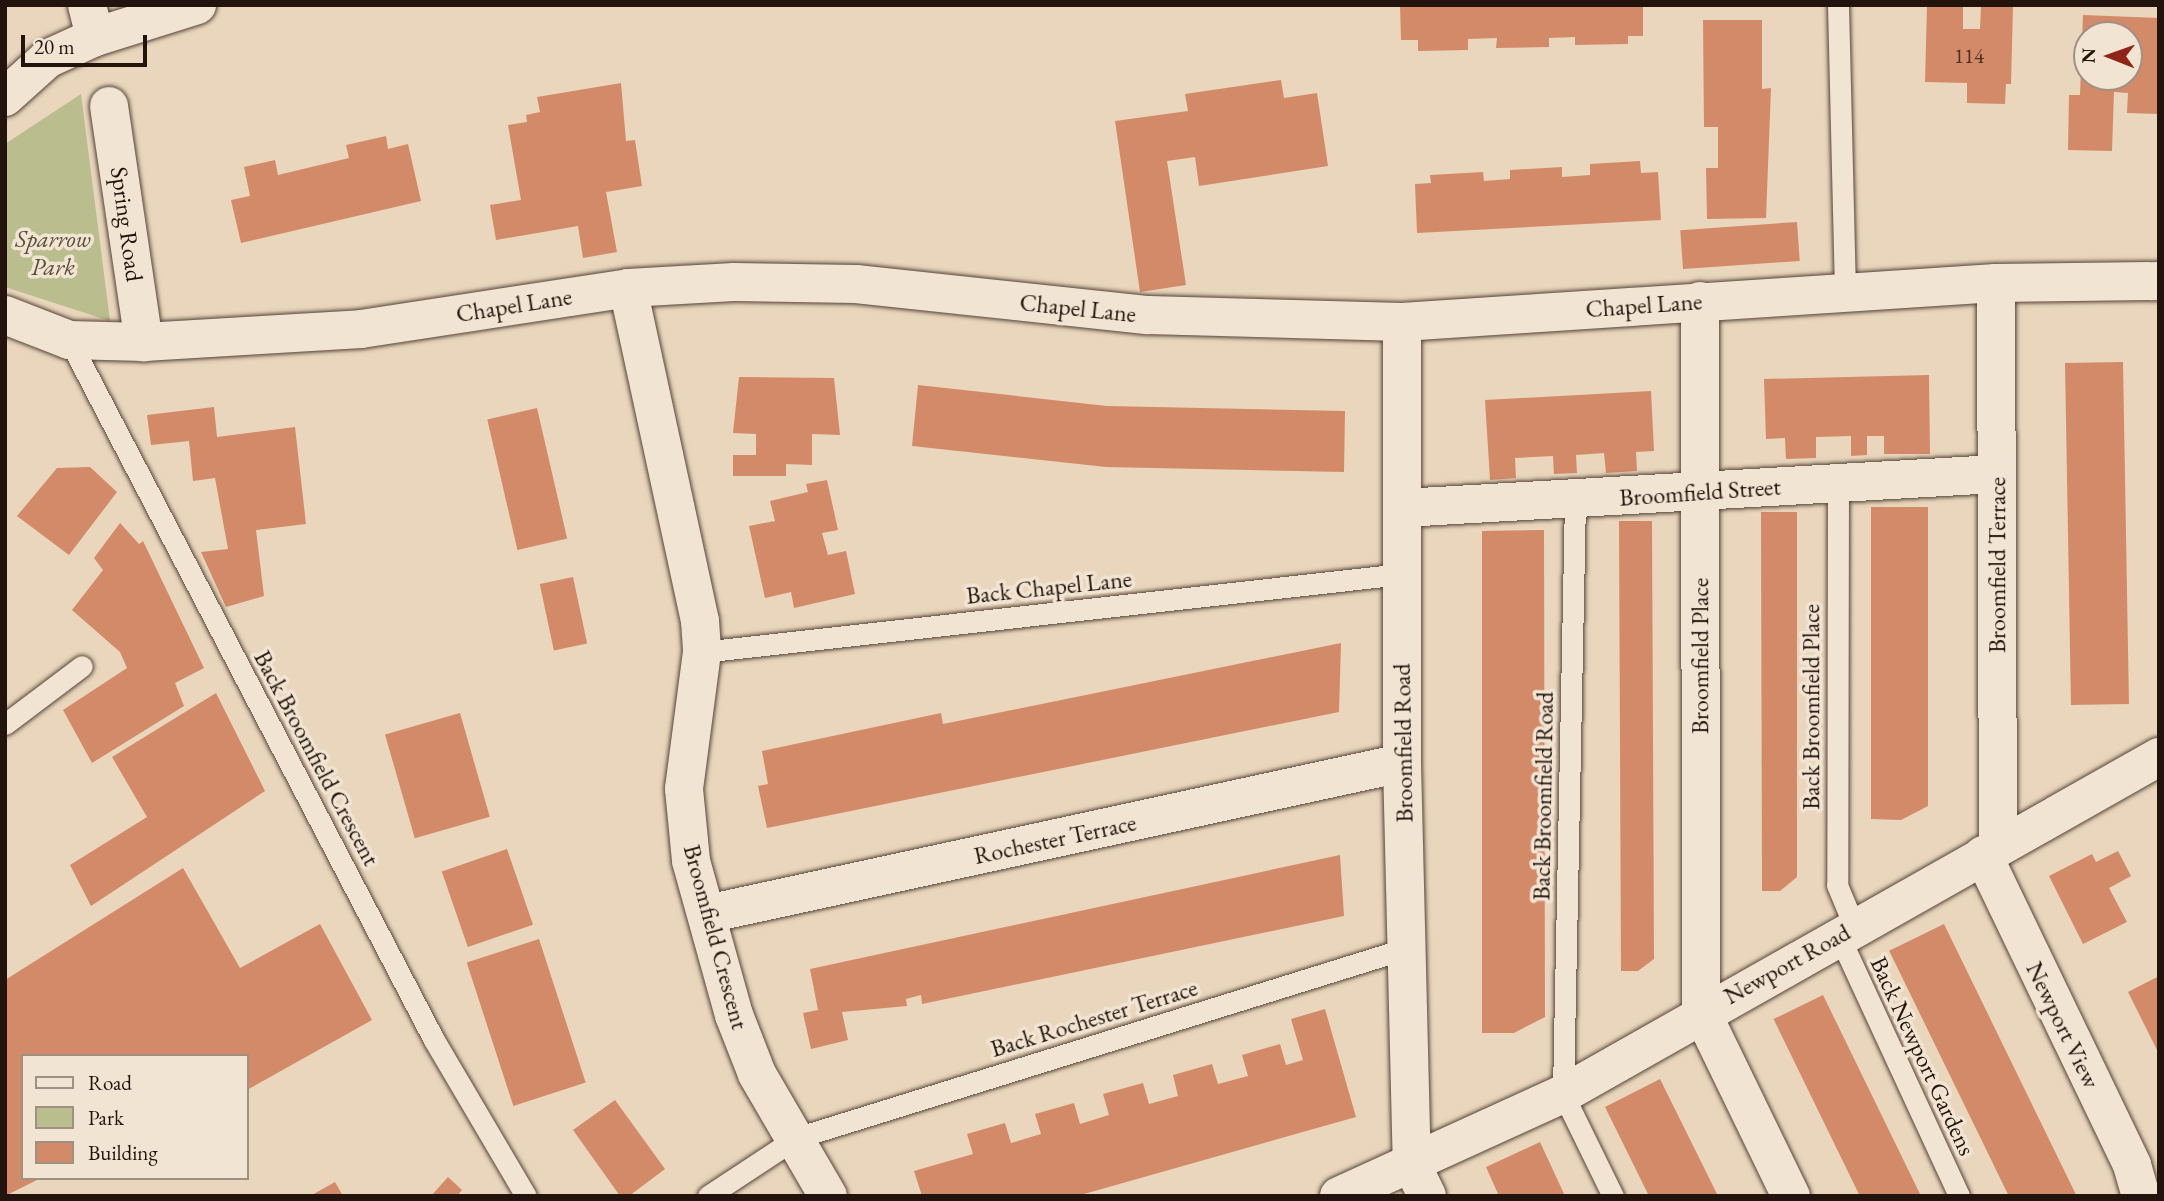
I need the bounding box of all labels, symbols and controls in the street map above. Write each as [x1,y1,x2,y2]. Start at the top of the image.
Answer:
scale bar [24,21,150,65]
north arrow [2073,21,2143,91]
text: 20 m [34,33,75,60]
house number: 114 [1954,43,1984,69]
text: N [2076,48,2101,64]
street label: Spring Road [105,165,149,283]
park label: Sparrow Park [15,225,91,281]
street label: Chapel Lane [454,282,574,328]
street label: Chapel Lane [1585,287,1703,323]
street label: Chapel Lane [1018,288,1138,328]
street label: Broomfield Street [1618,472,1782,512]
street label: Broomfield Terrace [1983,477,2011,653]
street label: Back Chapel Lane [965,564,1133,610]
street label: Broomfield Place [1686,578,1714,734]
street label: Back Broomfield Place [1797,604,1825,810]
street label: Back Broomfield Crescent [248,645,386,871]
street label: Broomfield Road [1387,663,1419,823]
street label: Back Broomfield Road [1527,691,1559,901]
street label: Rochester Terrace [971,808,1139,870]
street label: Broomfield Crescent [677,841,755,1033]
street label: Newport Road [1719,918,1855,1010]
street label: Back Newport Gardens [1864,952,1982,1160]
street label: Newport View [2020,957,2106,1093]
street label: Back Rochester Terrace [987,973,1201,1063]
legend [21,1054,248,1180]
text: Road [88,1069,132,1096]
text: Park [88,1104,124,1131]
text: Building [88,1139,158,1166]

